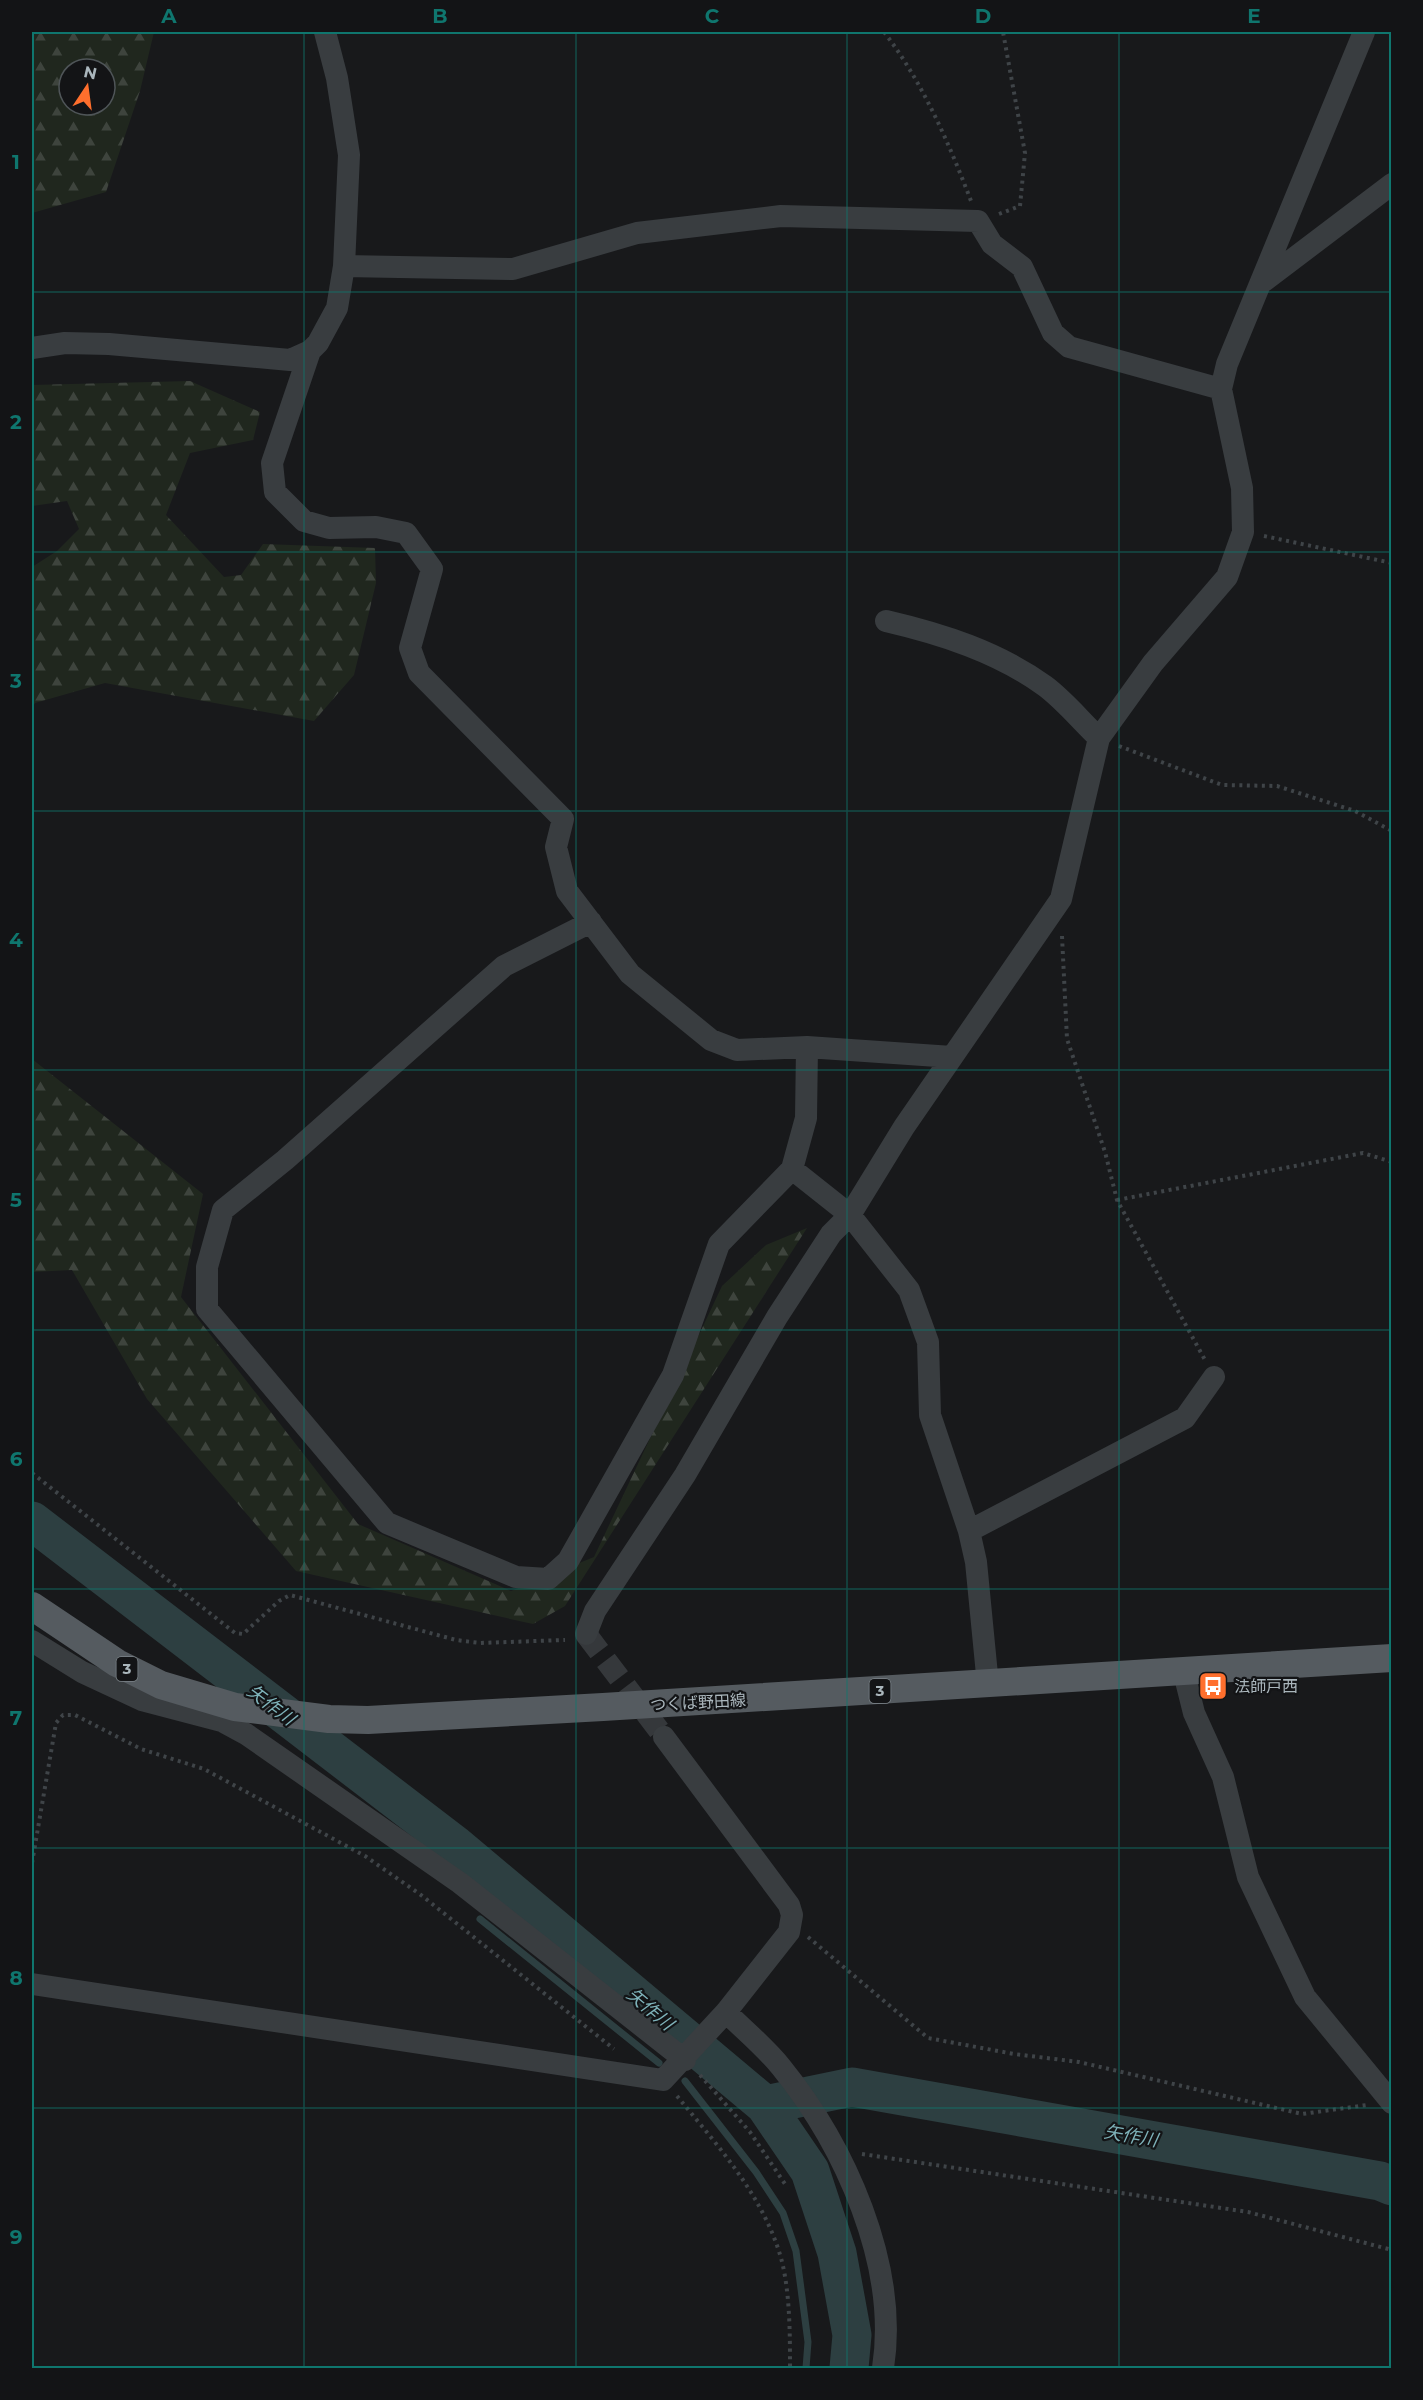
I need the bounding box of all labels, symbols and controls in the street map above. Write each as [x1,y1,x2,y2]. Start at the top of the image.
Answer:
text: A [160,4,177,28]
text: B [432,4,448,28]
text: C [705,4,720,28]
text: D [975,4,991,28]
text: E [1247,4,1261,28]
north arrow [57,57,117,117]
text: N [82,62,99,84]
text: 1 [12,150,20,174]
text: 2 [10,410,22,434]
text: 3 [9,669,22,693]
text: 4 [9,928,23,952]
text: 5 [10,1188,22,1212]
text: 6 [10,1447,23,1471]
road number: 3 [116,1657,138,1681]
bus stop icon: 法師戸西 [1197,1670,1229,1702]
place label: 法師戸西 [1234,1677,1298,1696]
road number: 3 [870,1679,890,1703]
water label: 矢作川 [243,1680,301,1731]
street label: つくば野田線 [650,1690,746,1714]
text: 7 [10,1706,22,1730]
text: 8 [9,1966,23,1990]
water label: 矢作川 [622,1983,679,2036]
water label: 矢作川 [1103,2120,1161,2152]
text: 9 [10,2225,22,2249]

